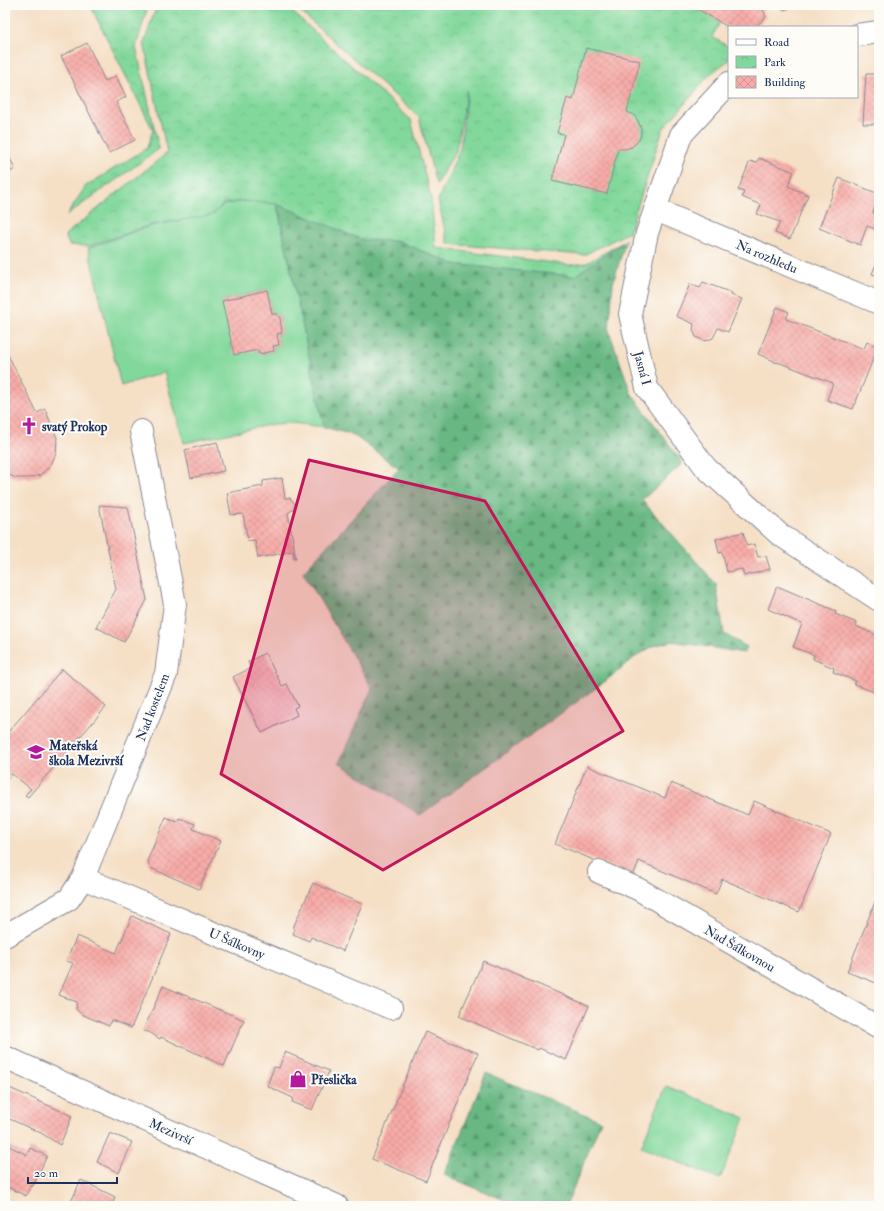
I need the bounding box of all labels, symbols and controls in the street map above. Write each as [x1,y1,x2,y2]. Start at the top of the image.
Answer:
legend [728,26,858,98]
text: Road [764,35,789,50]
text: Park [764,55,786,70]
text: Building [764,75,807,90]
street label: Na rozhledu [733,237,800,277]
street label: Jasná I [630,348,654,387]
church icon: svatý Prokop [19,416,39,436]
place label: svatý Prokop [42,419,108,436]
street label: Nad kostelem [133,671,173,743]
place label: Mateřská škola Mezivrší [48,738,124,769]
school or university icon: Mateřská škola Mezivrší [26,742,46,762]
street label: Nad Šálkovnou [701,920,779,976]
street label: U Šálkovny [206,923,268,964]
shop icon: Přeslička [288,1069,308,1089]
place label: Přeslička [311,1072,357,1088]
street label: Mezivrší [146,1115,196,1149]
scale bar [28,1159,117,1185]
text: 20 m [34,1166,59,1181]

